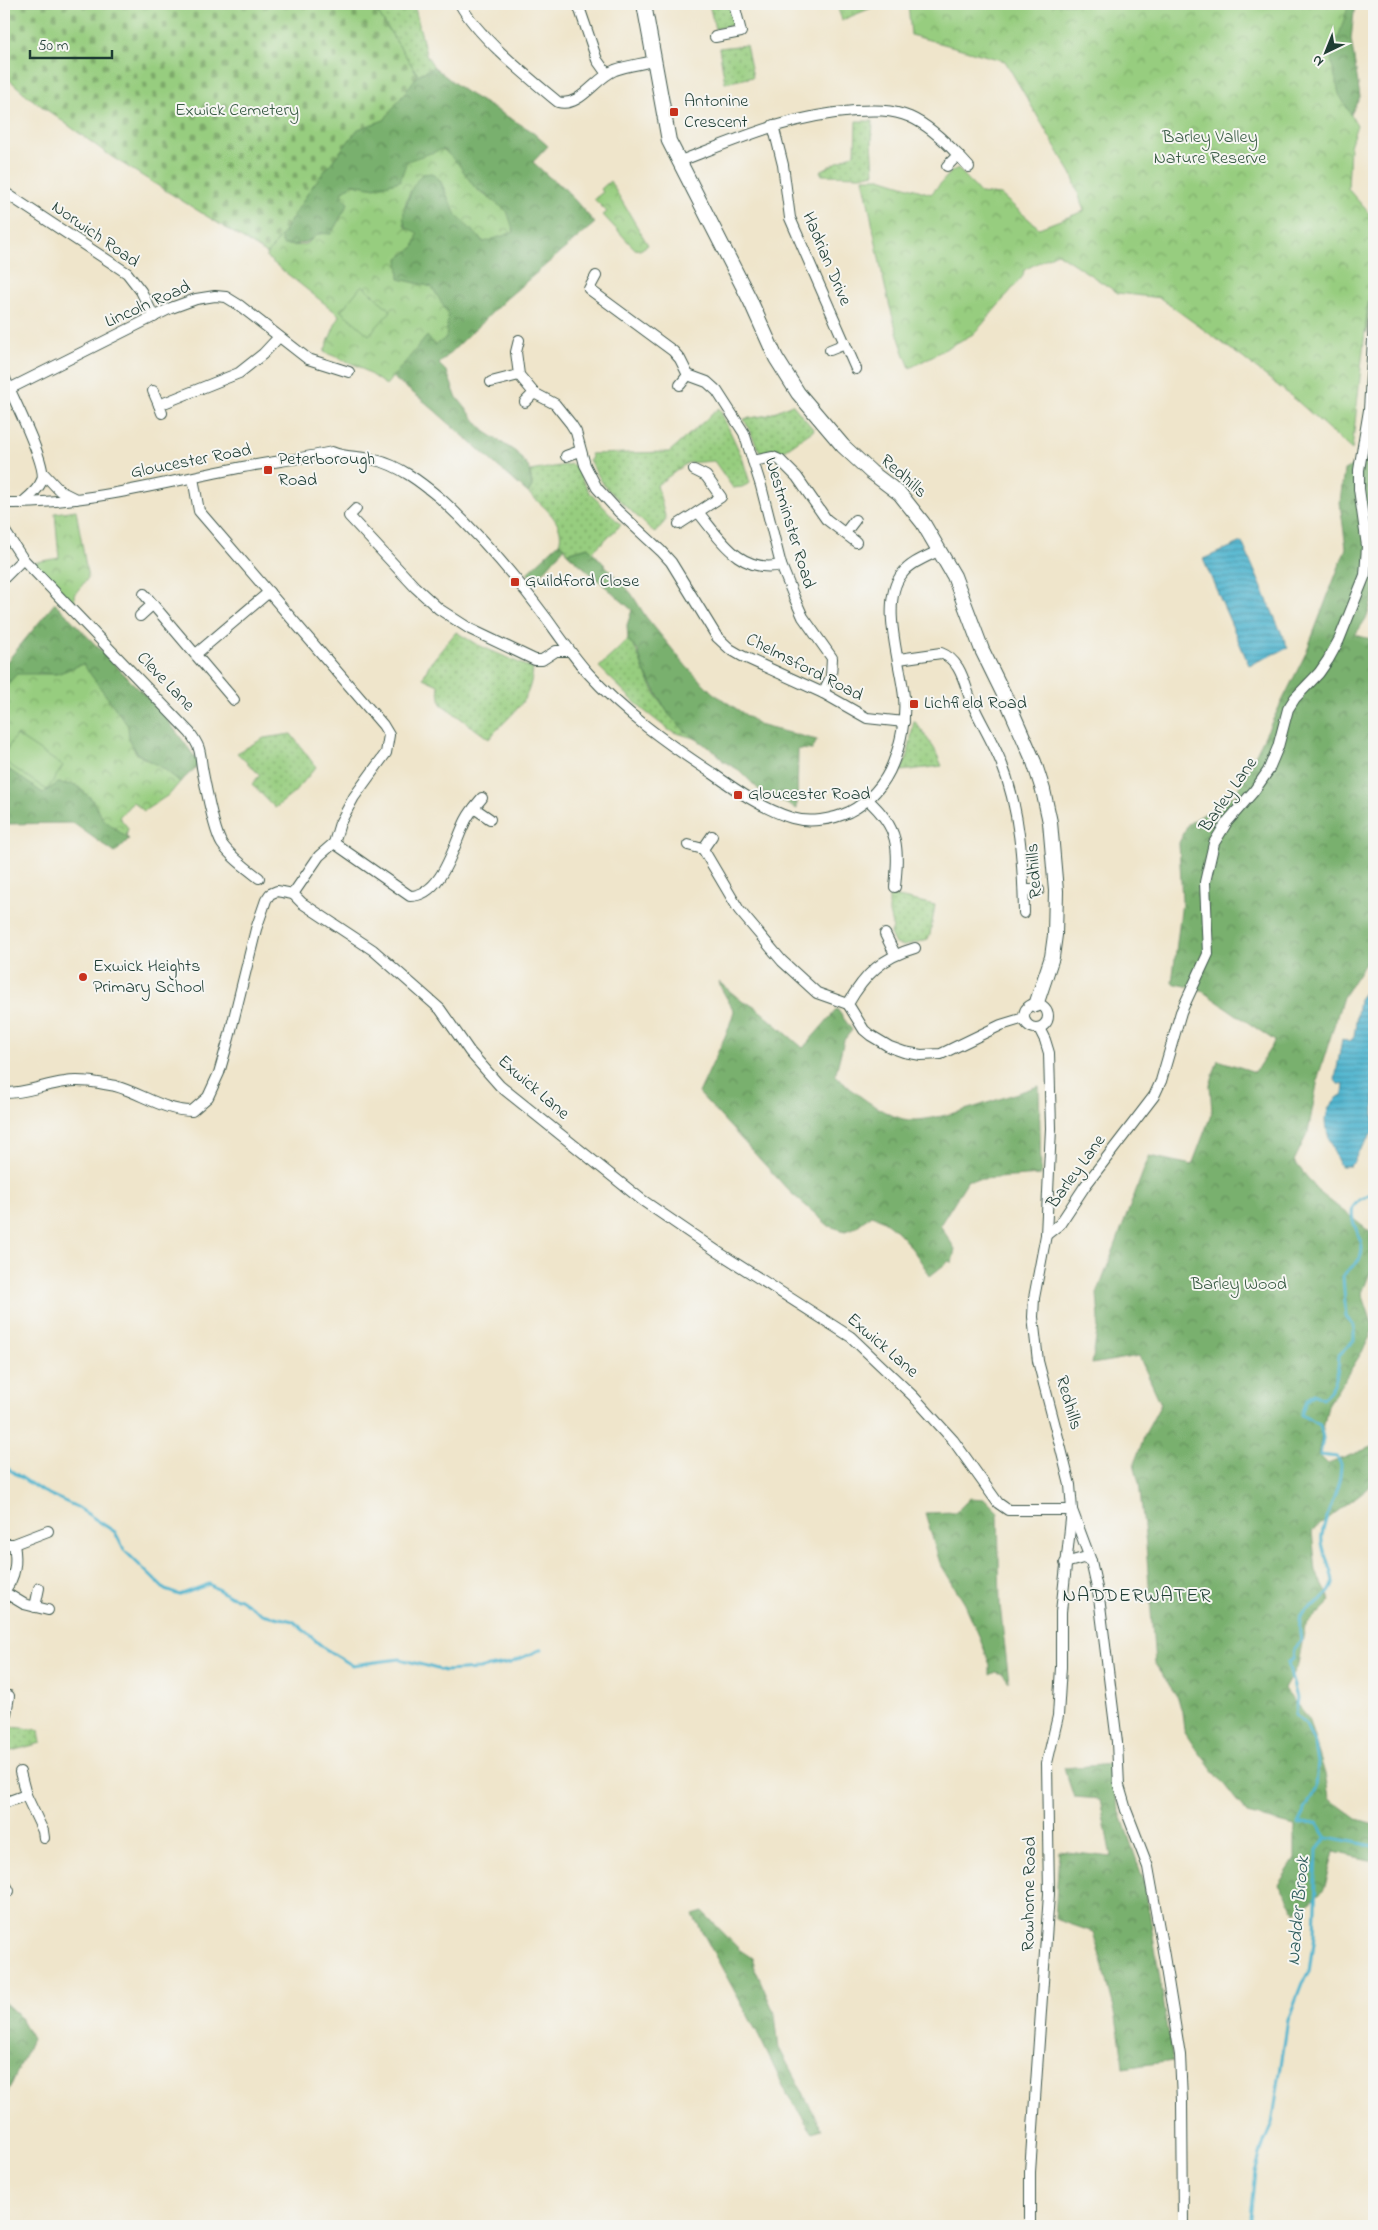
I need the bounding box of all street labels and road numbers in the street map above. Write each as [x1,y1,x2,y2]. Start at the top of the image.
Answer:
street label: Norwich Road [46,195,144,275]
street label: Hadrian Drive [795,208,858,311]
street label: Lincoln Road [101,275,195,335]
street label: Gloucester Road [128,438,254,486]
street label: Redhills [874,449,932,505]
street label: Westminster Road [757,454,821,592]
street label: Chelmsford Road [741,627,867,709]
street label: Cleve Lane [130,646,201,718]
street label: Barley Lane [1193,751,1265,839]
street label: Redhills [1020,843,1050,899]
street label: Exwick Lane [491,1049,575,1127]
street label: Barley Lane [1041,1129,1113,1215]
street label: Exwick Lane [840,1307,924,1385]
street label: Redhills [1048,1373,1088,1433]
street label: Rowhorne Road [1016,1836,1044,1952]

